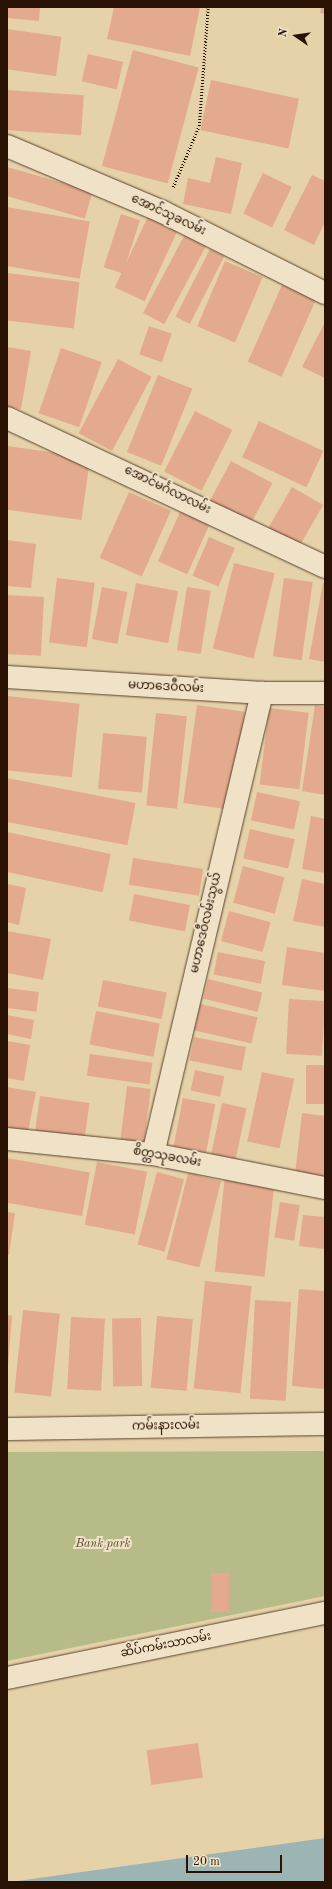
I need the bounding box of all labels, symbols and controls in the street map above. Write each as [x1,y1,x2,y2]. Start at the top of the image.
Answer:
north arrow [276,16,316,56]
text: N [278,28,290,39]
street label: အောင်သုခလမ်း [128,192,208,240]
street label: အောင်မင်္ဂလာလမ်း [121,464,213,518]
street label: မဟာဒေဝီလမ်း [128,679,204,697]
street label: မဟာဒေဝီလမ်းသွယ် [188,871,226,975]
street label: စိတ္တသုခလမ်း [132,1145,202,1171]
street label: ကမ်းနားလမ်း [132,1419,200,1435]
park label: Bank park [76,1538,130,1552]
street label: ဆိပ်ကမ်းသာလမ်း [119,1630,213,1662]
scale bar [188,1847,284,1873]
text: 20 m [193,1856,220,1868]

